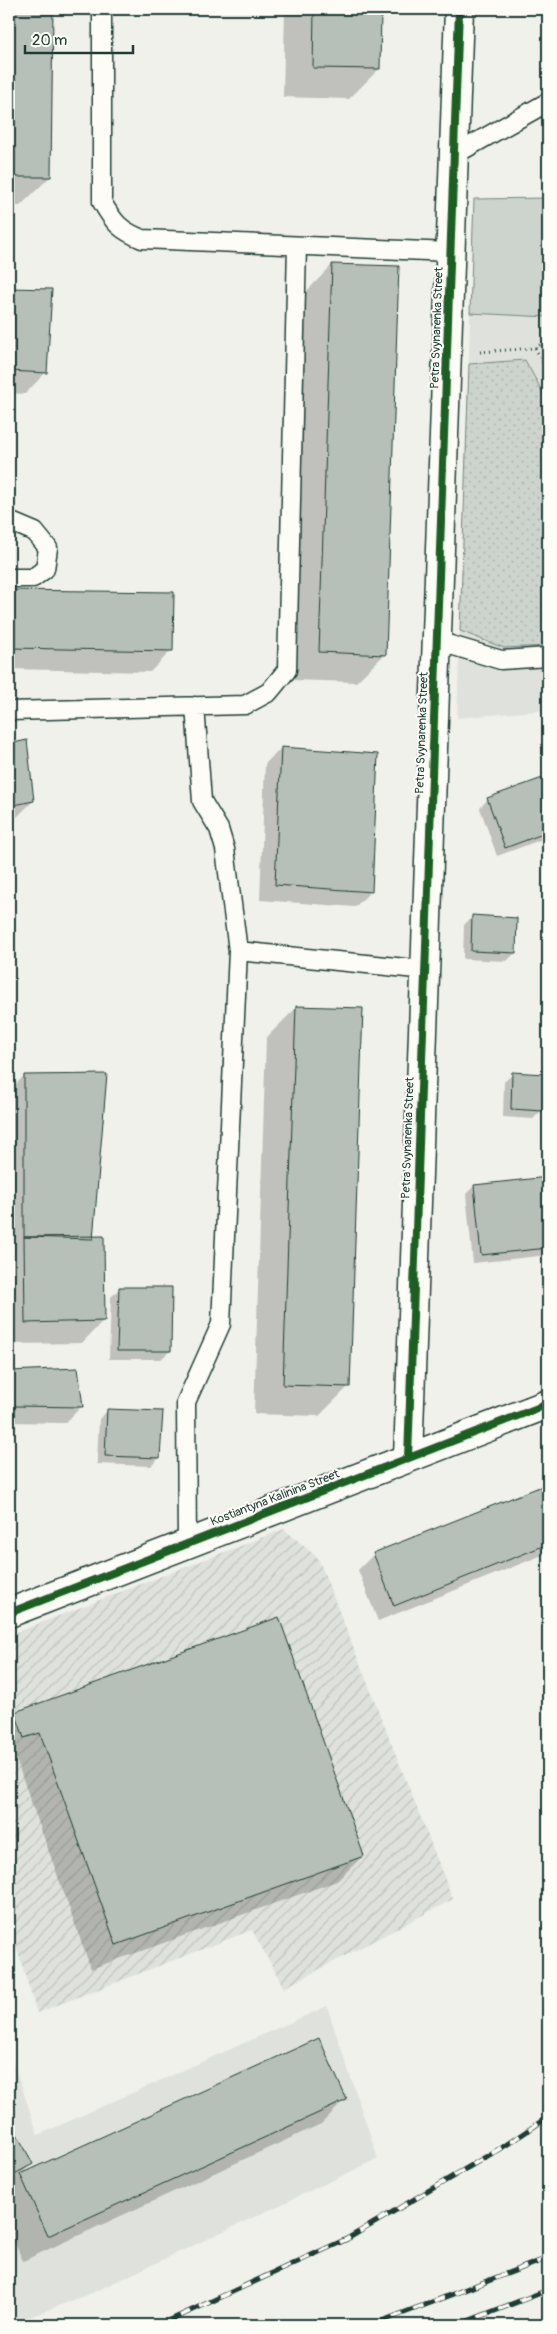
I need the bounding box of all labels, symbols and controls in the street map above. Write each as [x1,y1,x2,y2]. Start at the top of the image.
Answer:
scale bar [25,22,132,54]
text: 20 m [32,31,67,50]
street label: Petra Svynarenka Street [427,267,447,389]
street label: Petra Svynarenka Street [412,672,432,794]
street label: Petra Svynarenka Street [398,1077,418,1199]
street label: Kostiantyna Kalinina Street [208,1466,342,1530]

